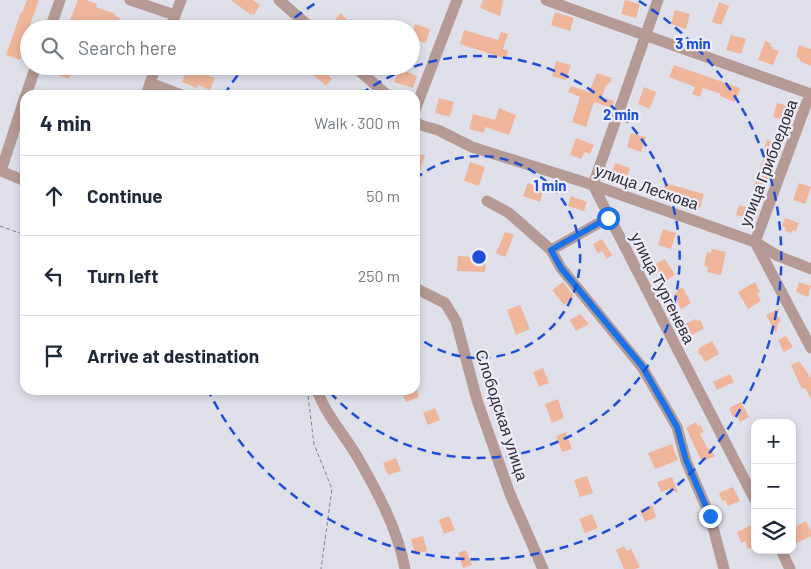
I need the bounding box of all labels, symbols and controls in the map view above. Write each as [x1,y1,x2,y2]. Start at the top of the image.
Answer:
search box [20,20,420,75]
icon: search [38,34,66,62]
text: 3 min [675,34,711,52]
text: Search here [78,36,177,59]
street label: улица Грибоедова [734,96,801,229]
text: 2 min [603,105,639,123]
text: 4 min [40,110,91,135]
text: Walk · 300 m [314,113,400,132]
street label: улица Лескова [593,160,701,213]
text: 1 min [534,176,566,194]
icon: ahead [40,182,68,210]
text: Continue [87,184,163,207]
text: 50 m [366,186,400,205]
route start [597,207,620,230]
street label: улица Тургенева [627,229,700,347]
centre of rings [470,248,488,266]
icon: left [40,262,68,290]
text: Turn left [87,264,158,287]
text: 250 m [358,266,400,285]
icon: arrive [40,342,68,370]
text: Arrive at destination [87,344,259,367]
street label: Слободская улица [472,347,533,483]
map controls [751,419,796,554]
button: + [751,419,796,464]
button: − [751,464,796,509]
route end [699,505,722,528]
button: layers [751,509,796,554]

